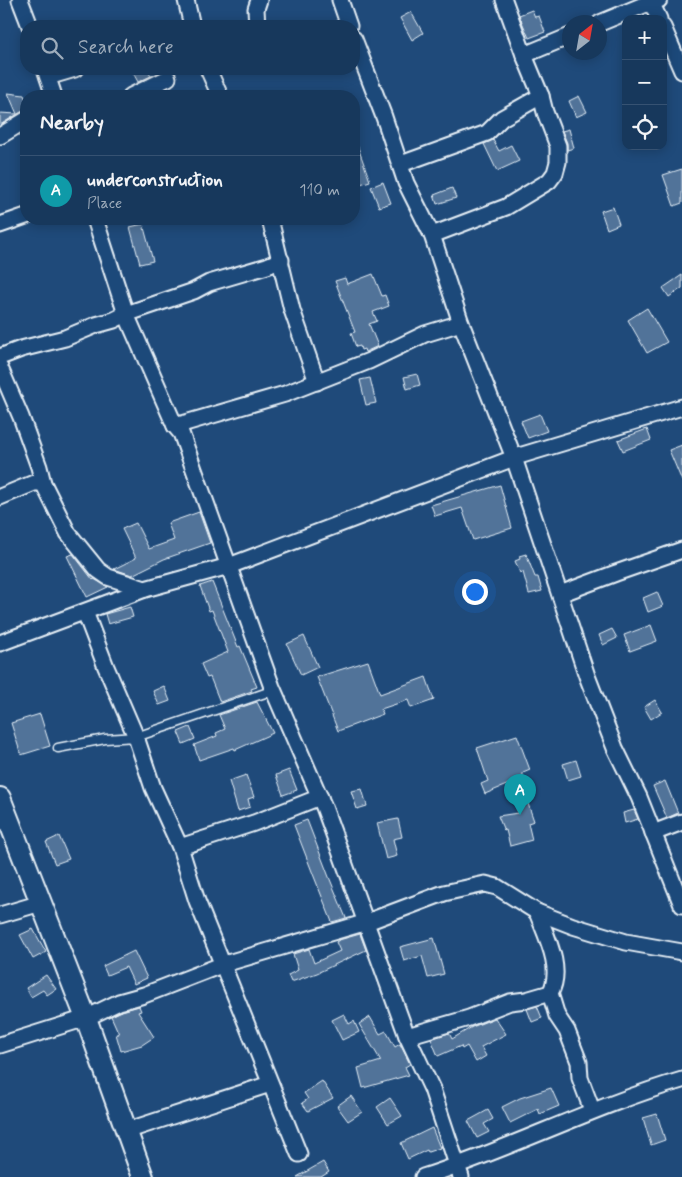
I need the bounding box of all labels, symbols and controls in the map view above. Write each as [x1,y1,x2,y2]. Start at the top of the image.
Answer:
north arrow [562,15,607,60]
map controls [622,15,667,150]
button: + [622,15,667,60]
search box [20,20,360,75]
icon: search [38,34,66,62]
text: Search here [78,35,174,60]
button: − [622,60,667,105]
button: locate [622,105,667,150]
text: Nearby [40,109,104,137]
text: underconstruction [87,168,223,193]
text: A [51,180,61,201]
text: 110 m [299,180,340,201]
text: Place [87,193,122,214]
your location [462,579,488,605]
pin: A [504,774,536,815]

